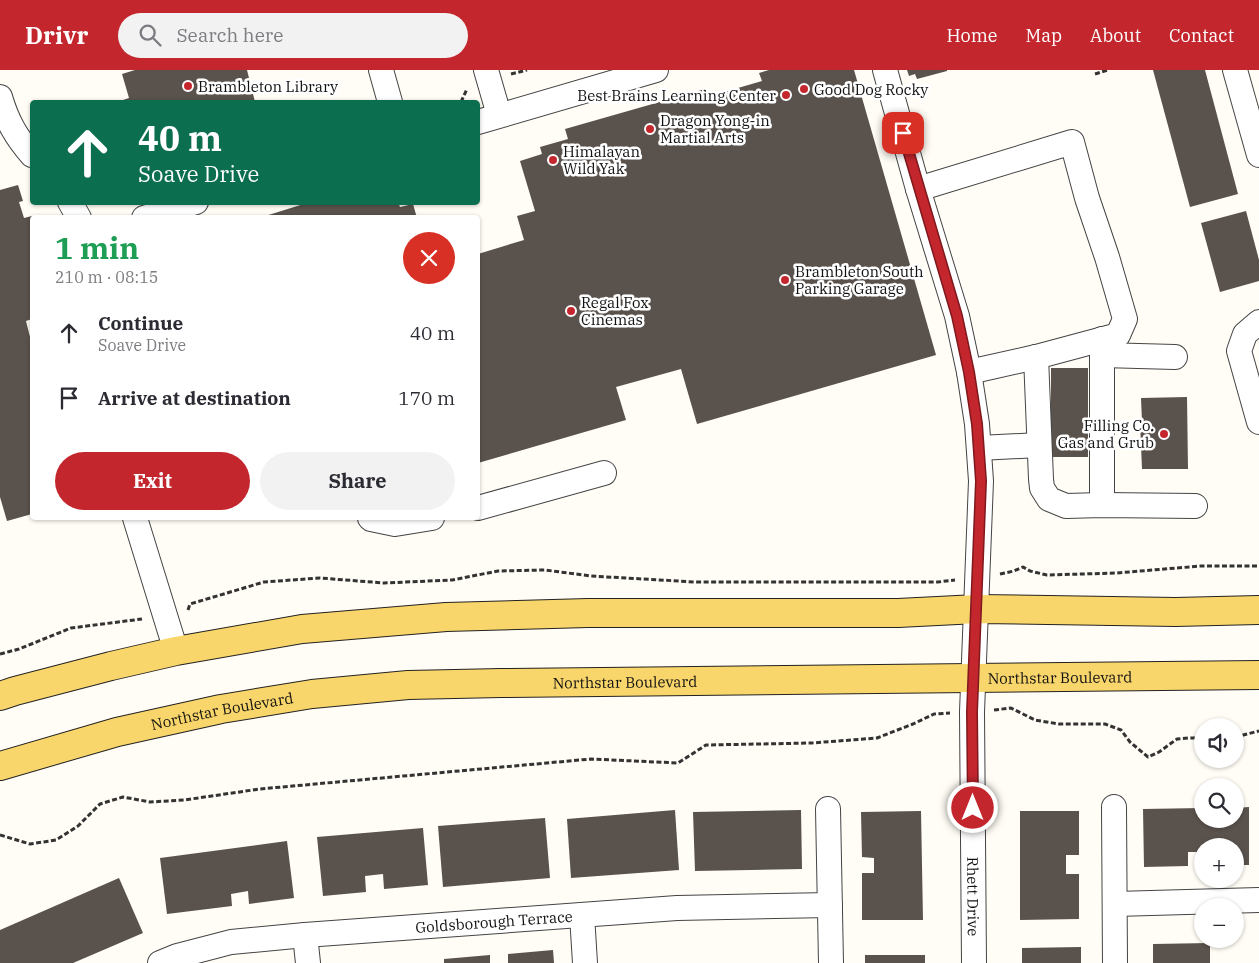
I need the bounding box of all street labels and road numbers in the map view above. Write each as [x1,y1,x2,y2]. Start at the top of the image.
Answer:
street label: Northstar Boulevard [988,667,1132,687]
street label: Northstar Boulevard [553,671,697,692]
street label: Northstar Boulevard [149,688,295,734]
street label: Rhett Drive [964,857,983,936]
street label: Goldsborough Terrace [415,906,573,936]

